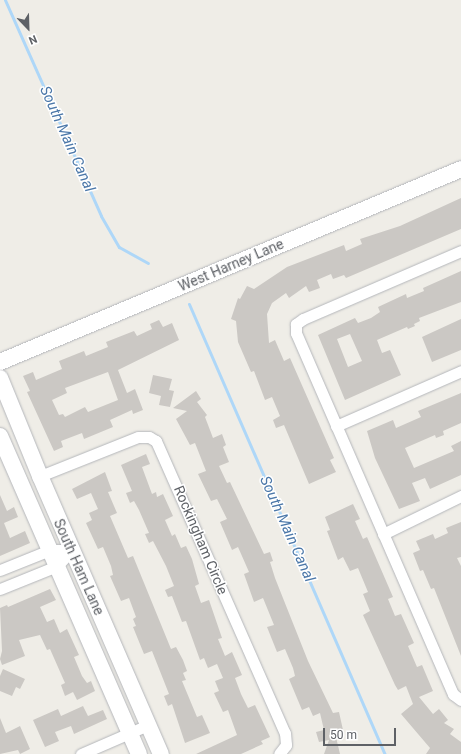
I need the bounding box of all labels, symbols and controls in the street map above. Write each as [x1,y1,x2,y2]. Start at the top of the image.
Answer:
north arrow [8,8,48,48]
text: N [27,32,39,47]
water label: South Main Canal [36,83,98,195]
street label: West Harney Lane [176,235,286,295]
water label: South Main Canal [256,473,318,585]
street label: Rockingham Circle [171,483,231,597]
street label: South Ham Lane [50,516,108,618]
scale bar [325,720,398,746]
text: 50 m [330,728,357,742]

